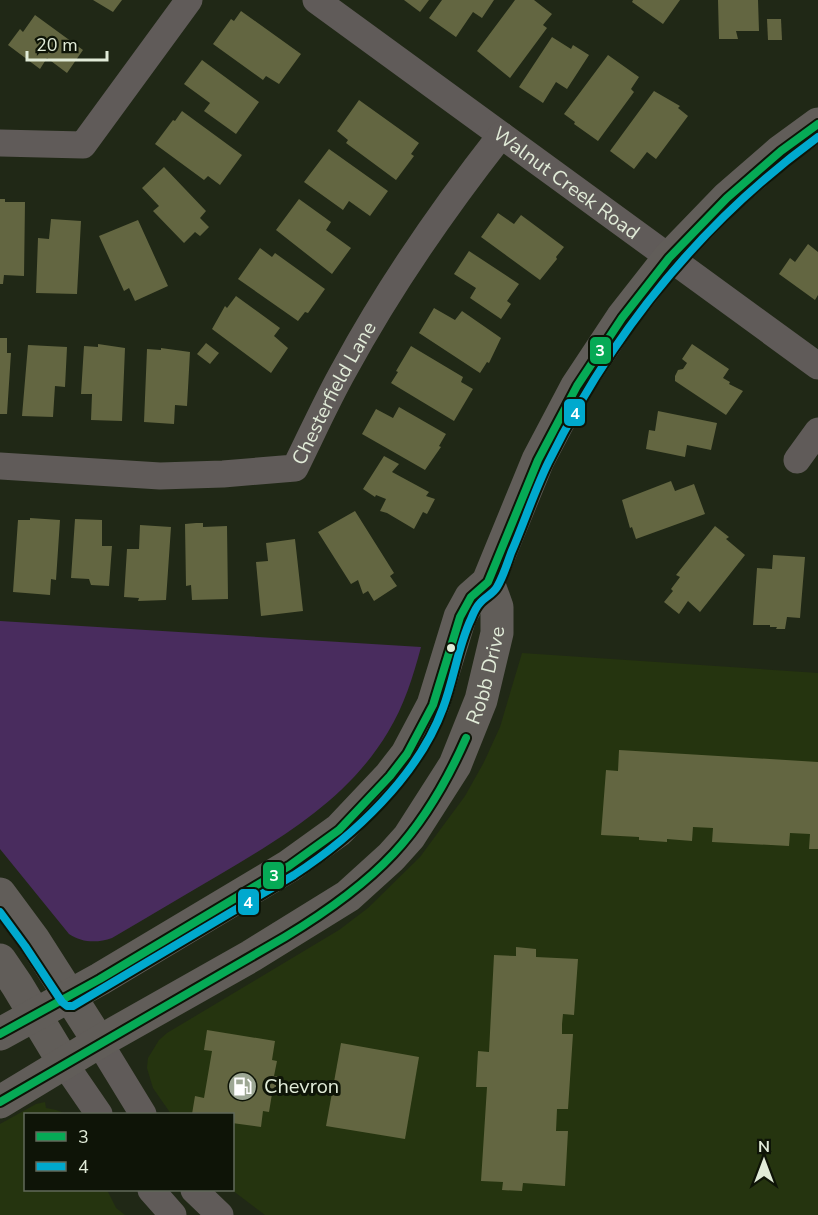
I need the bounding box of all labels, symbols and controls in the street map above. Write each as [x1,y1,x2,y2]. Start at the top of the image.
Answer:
scale bar [27,24,106,62]
text: 20 m [36,33,78,57]
street label: Walnut Creek Road [487,120,645,246]
street label: Chesterfield Lane [286,317,383,470]
line badge: 3 [589,336,612,365]
text: 3 [595,340,605,362]
line badge: 4 [563,398,586,427]
text: 4 [570,403,580,425]
street label: Robb Drive [460,627,511,728]
unlabelled marker [445,642,457,654]
line badge: 3 [262,861,285,890]
text: 3 [269,865,279,887]
line badge: 4 [237,888,260,916]
text: 4 [243,892,253,914]
fuel station icon: Chevron [227,1070,259,1102]
place label: Chevron [264,1073,339,1100]
legend [24,1113,234,1191]
text: 3 [78,1125,89,1149]
north arrow [734,1131,794,1191]
text: N [758,1136,770,1158]
text: 4 [78,1155,89,1179]

